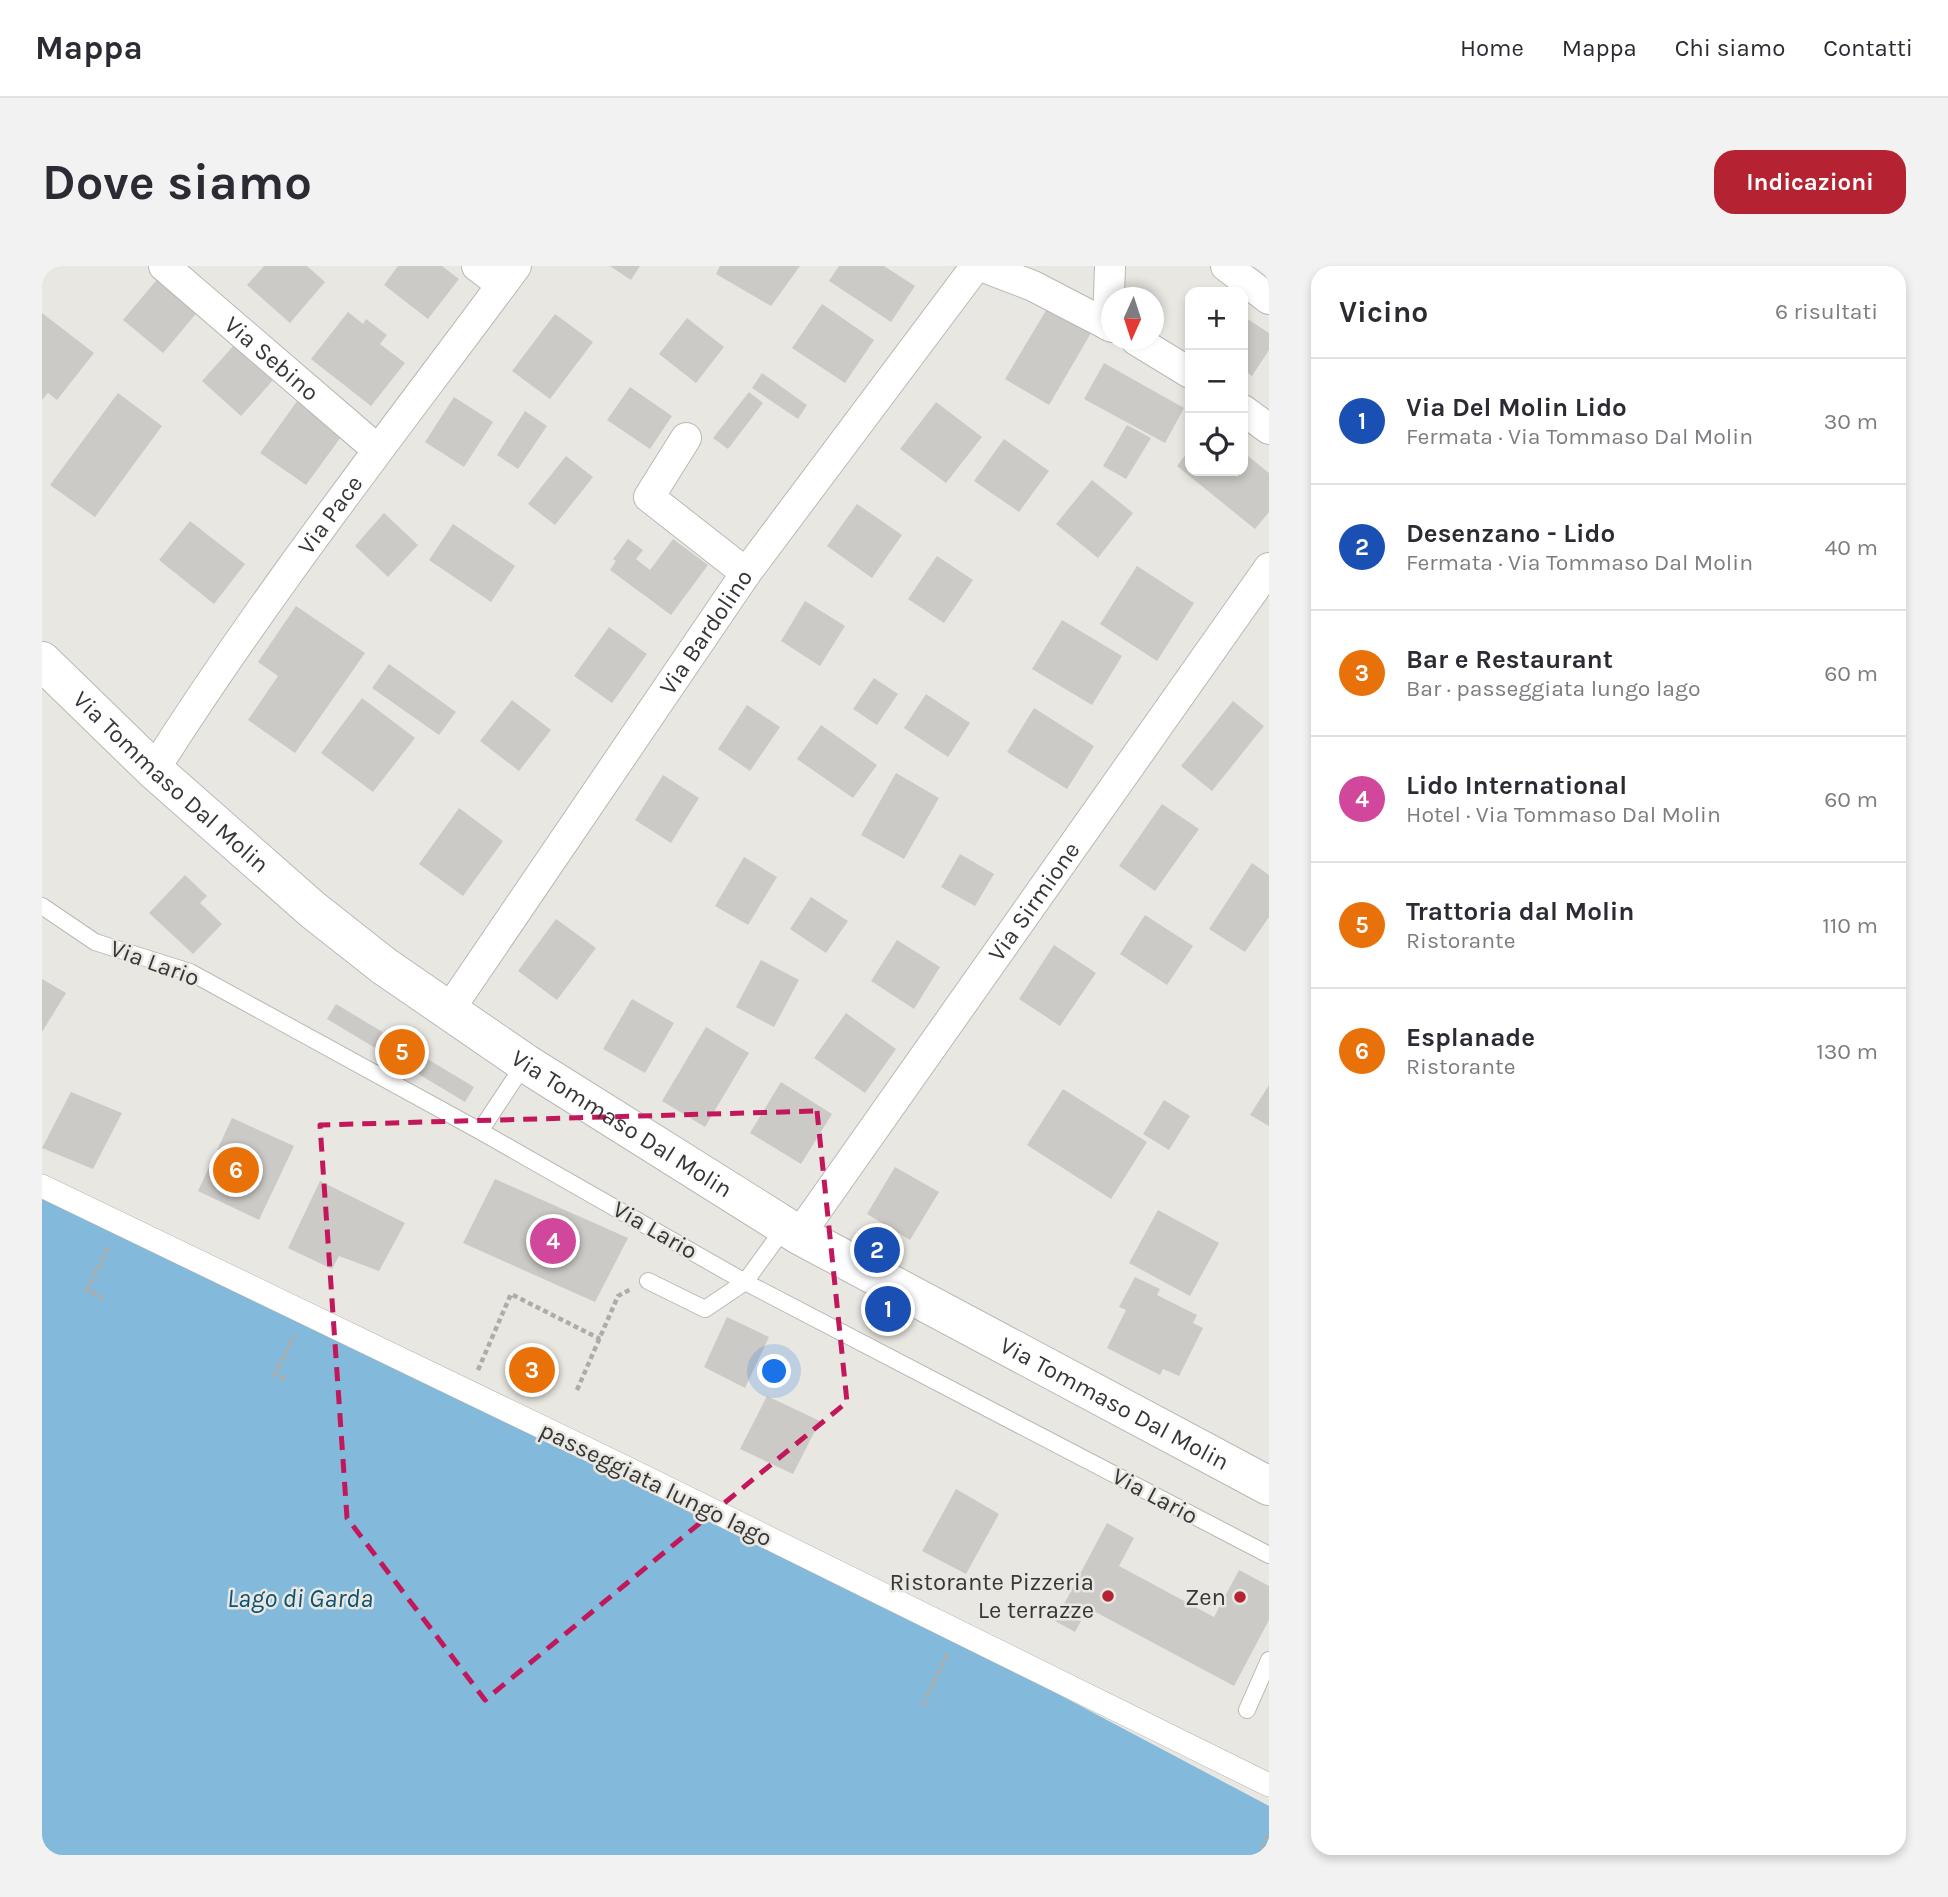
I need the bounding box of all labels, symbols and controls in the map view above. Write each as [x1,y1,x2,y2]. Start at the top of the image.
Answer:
text: Mappa [35,29,143,67]
text: Home [1460,34,1524,62]
text: Mappa [1562,34,1637,62]
text: Chi siamo [1675,34,1785,62]
text: Contatti [1823,34,1913,62]
button: Indicazioni [1714,150,1906,214]
text: Dove siamo [42,154,312,211]
north arrow [1101,287,1164,350]
map controls [1185,287,1248,476]
button: + [1185,287,1248,350]
text: Vicino [1339,294,1428,330]
text: 6 risultati [1775,298,1878,325]
street label: Via Sebino [219,310,325,407]
button: − [1185,350,1248,413]
text: Via Del Molin Lido [1406,392,1627,423]
text: 1 [1358,408,1366,435]
text: 30 m [1824,408,1878,435]
button: locate [1185,413,1248,476]
text: Fermata · Via Tommaso Dal Molin [1406,423,1753,450]
street label: Via Pace [292,470,368,560]
text: Desenzano - Lido [1406,518,1615,549]
text: 2 [1355,534,1369,561]
text: 40 m [1825,534,1878,561]
text: Fermata · Via Tommaso Dal Molin [1406,549,1753,576]
street label: Via Bardolino [653,564,758,700]
text: Bar e Restaurant [1406,644,1613,675]
text: 3 [1355,660,1369,687]
text: 60 m [1824,660,1878,687]
text: Bar · passeggiata lungo lago [1406,675,1701,702]
street label: Via Tommaso Dal Molin [67,685,275,879]
text: Lido International [1406,770,1627,801]
text: 4 [1355,786,1369,813]
text: 60 m [1824,786,1878,813]
text: Hotel · Via Tommaso Dal Molin [1406,801,1721,828]
street label: Via Sirmione [982,836,1086,967]
text: Trattoria dal Molin [1406,896,1635,927]
text: 5 [1355,912,1369,939]
text: 110 m [1822,912,1878,939]
text: Ristorante [1406,927,1516,954]
street label: Via Lario [107,934,203,992]
text: Esplanade [1406,1022,1535,1053]
pin: 5 [379,1026,425,1078]
text: 6 [1355,1038,1369,1065]
text: 130 m [1816,1038,1878,1065]
street label: Via Tommaso Dal Molin [506,1044,738,1204]
text: Ristorante [1406,1053,1516,1080]
pin: 6 [213,1144,259,1196]
street label: Via Lario [608,1195,702,1265]
pin: 4 [530,1215,576,1267]
pin: 2 [854,1224,900,1276]
pin: 1 [865,1283,911,1335]
street label: Via Tommaso Dal Molin [995,1331,1234,1476]
pin: 3 [509,1344,555,1396]
your location [757,1354,791,1388]
street label: passeggiata lungo lago [535,1416,777,1552]
street label: Via Lario [1107,1462,1203,1530]
place label: Ristorante Pizzeria Le terrazze [889,1568,1094,1624]
water label: Lago di Garda [227,1583,373,1614]
place label: Zen [1185,1583,1226,1611]
marker: Ristorante Pizzeria Le terrazze [1100,1588,1116,1604]
marker: Zen [1232,1589,1248,1605]

